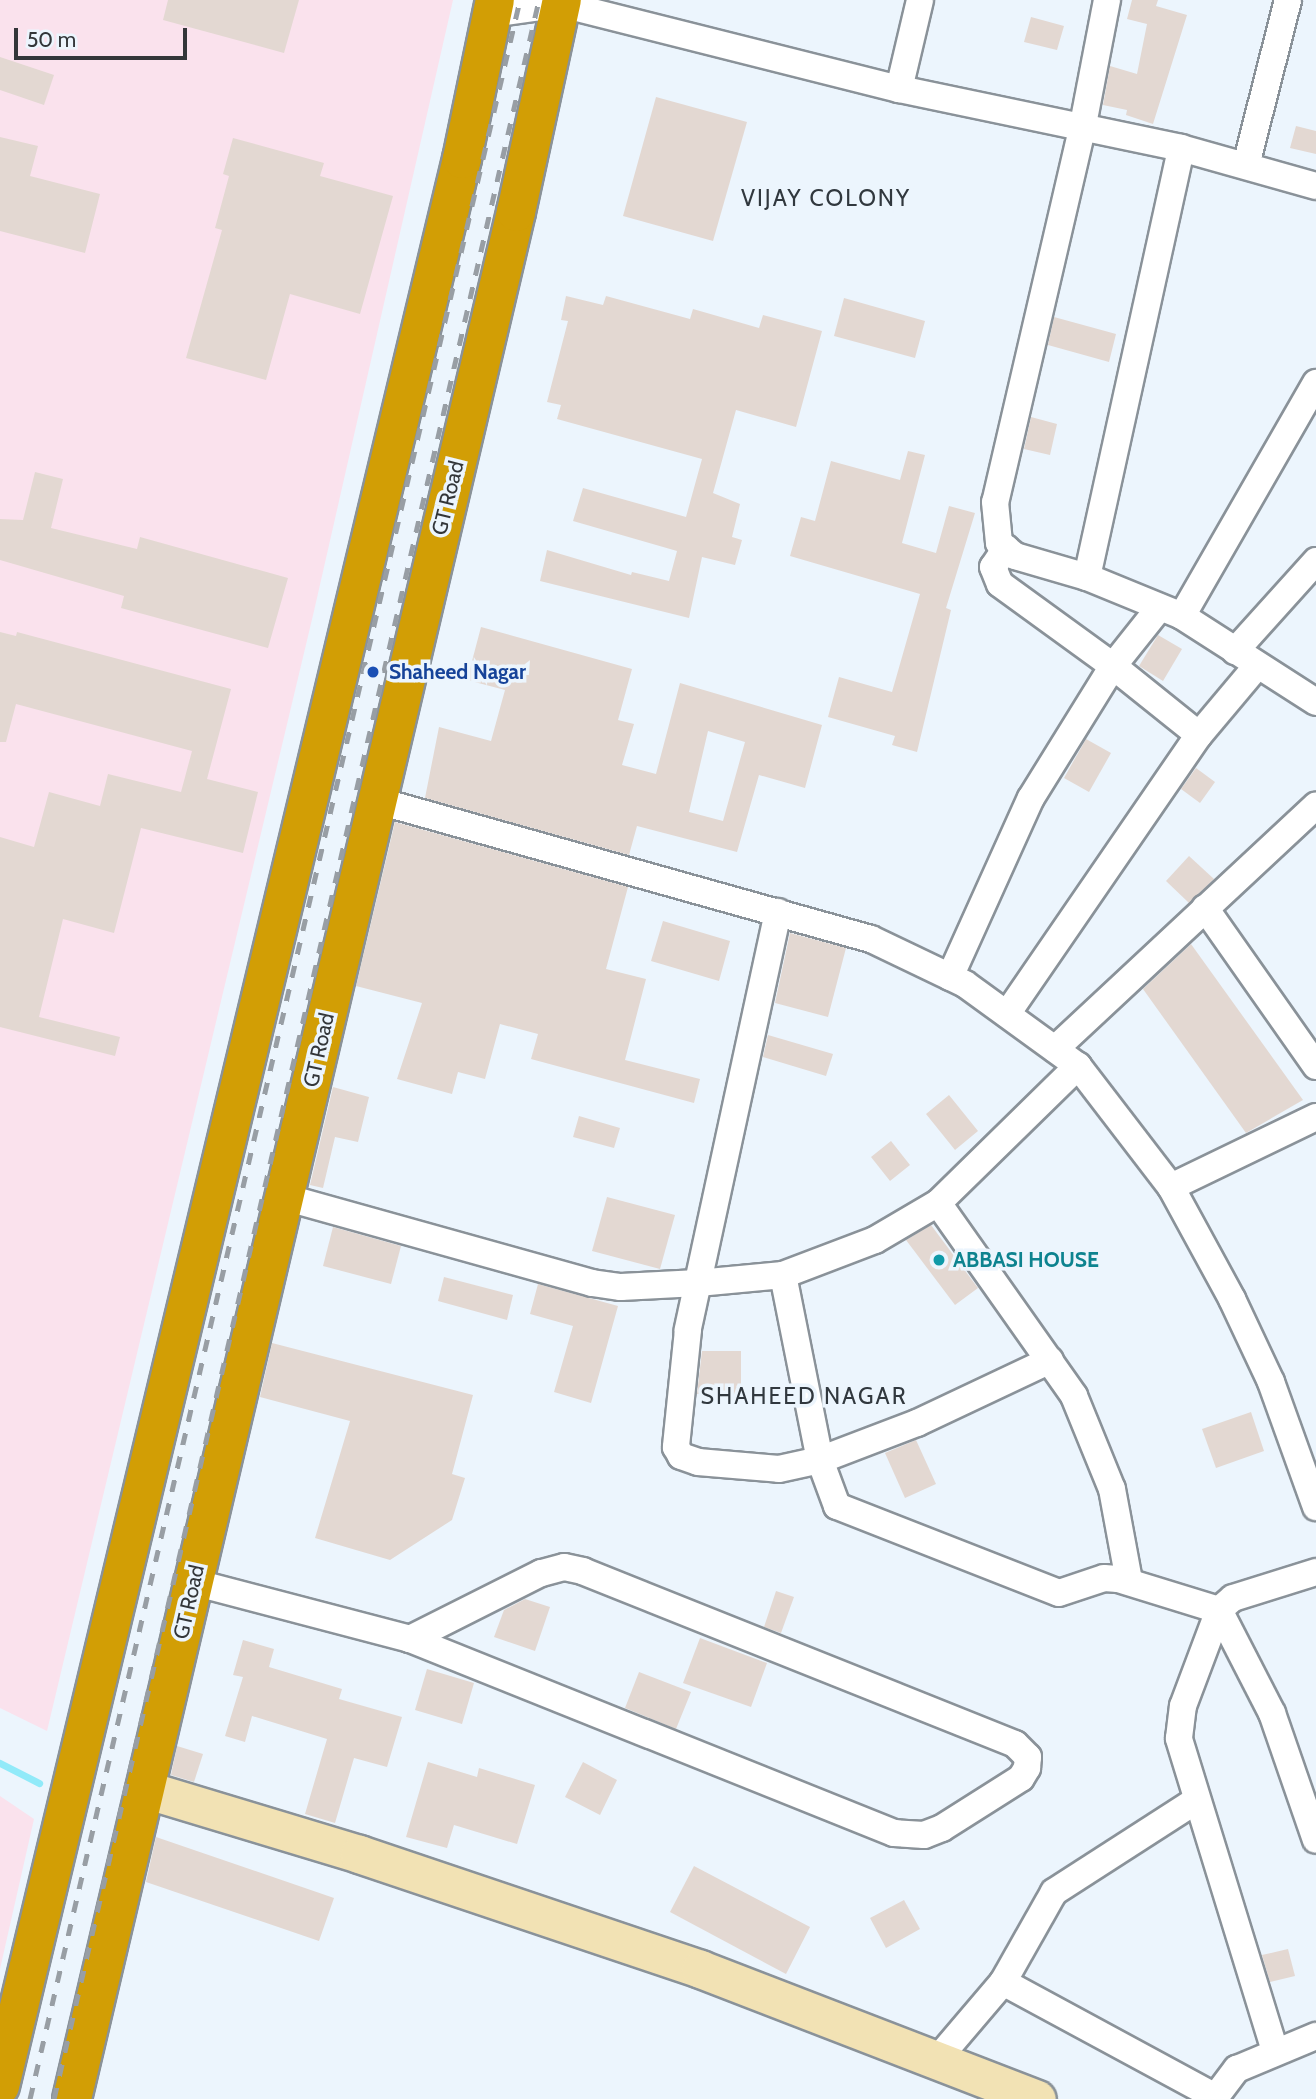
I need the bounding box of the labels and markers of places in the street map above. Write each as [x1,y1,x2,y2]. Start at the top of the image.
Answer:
place label: Shaheed Nagar [389,659,526,685]
marker: Shaheed Nagar [363,662,383,682]
place label: ABBASI HOUSE [953,1247,1099,1273]
marker: ABBASI HOUSE [931,1252,947,1268]

